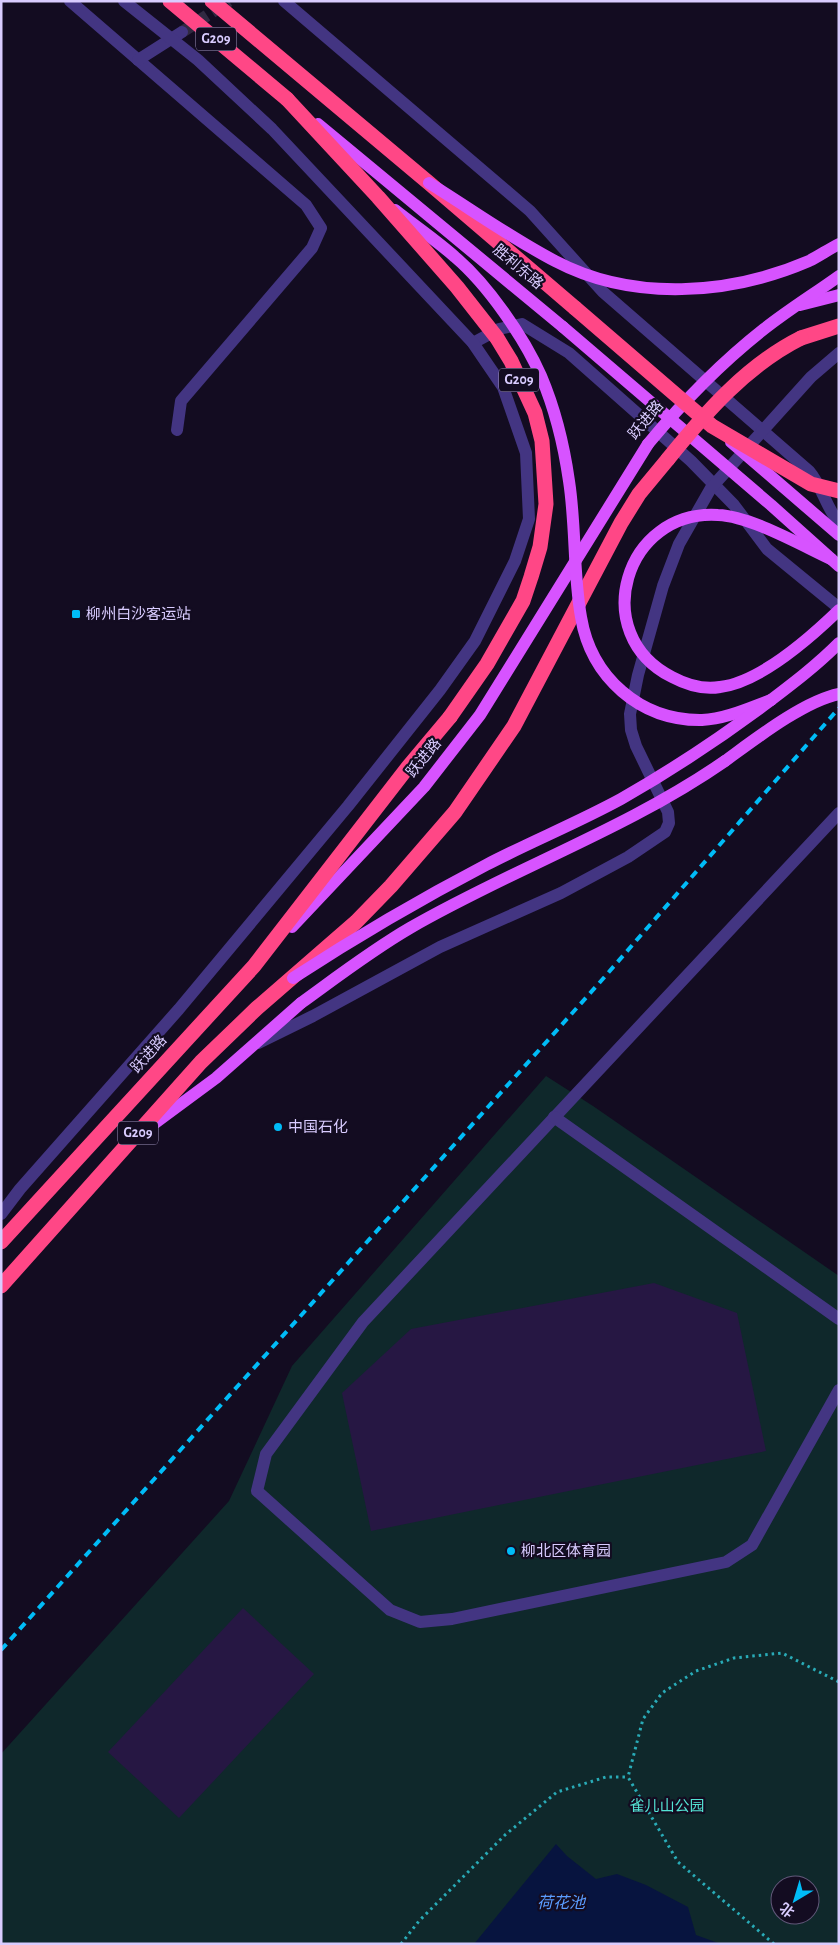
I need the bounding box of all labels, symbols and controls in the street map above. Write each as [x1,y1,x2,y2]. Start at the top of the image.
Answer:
road number: G209 [196,28,236,50]
street label: 胜利东路 [490,241,546,292]
road number: G209 [499,368,539,392]
street label: 跃进路 [625,397,666,442]
place label: 柳州白沙客运站 [86,605,191,622]
marker: 柳州白沙客运站 [70,608,82,620]
street label: 跃进路 [403,735,444,780]
street label: 跃进路 [128,1032,170,1076]
place label: 中国石化 [288,1118,348,1135]
marker: 中国石化 [272,1121,284,1133]
road number: G209 [118,1122,158,1144]
place label: 柳北区体育园 [521,1542,611,1559]
marker: 柳北区体育园 [505,1545,517,1557]
park label: 雀儿山公园 [629,1798,705,1814]
north arrow [770,1875,820,1925]
water label: 荷花池 [537,1894,587,1911]
text: 北 [777,1900,797,1920]

